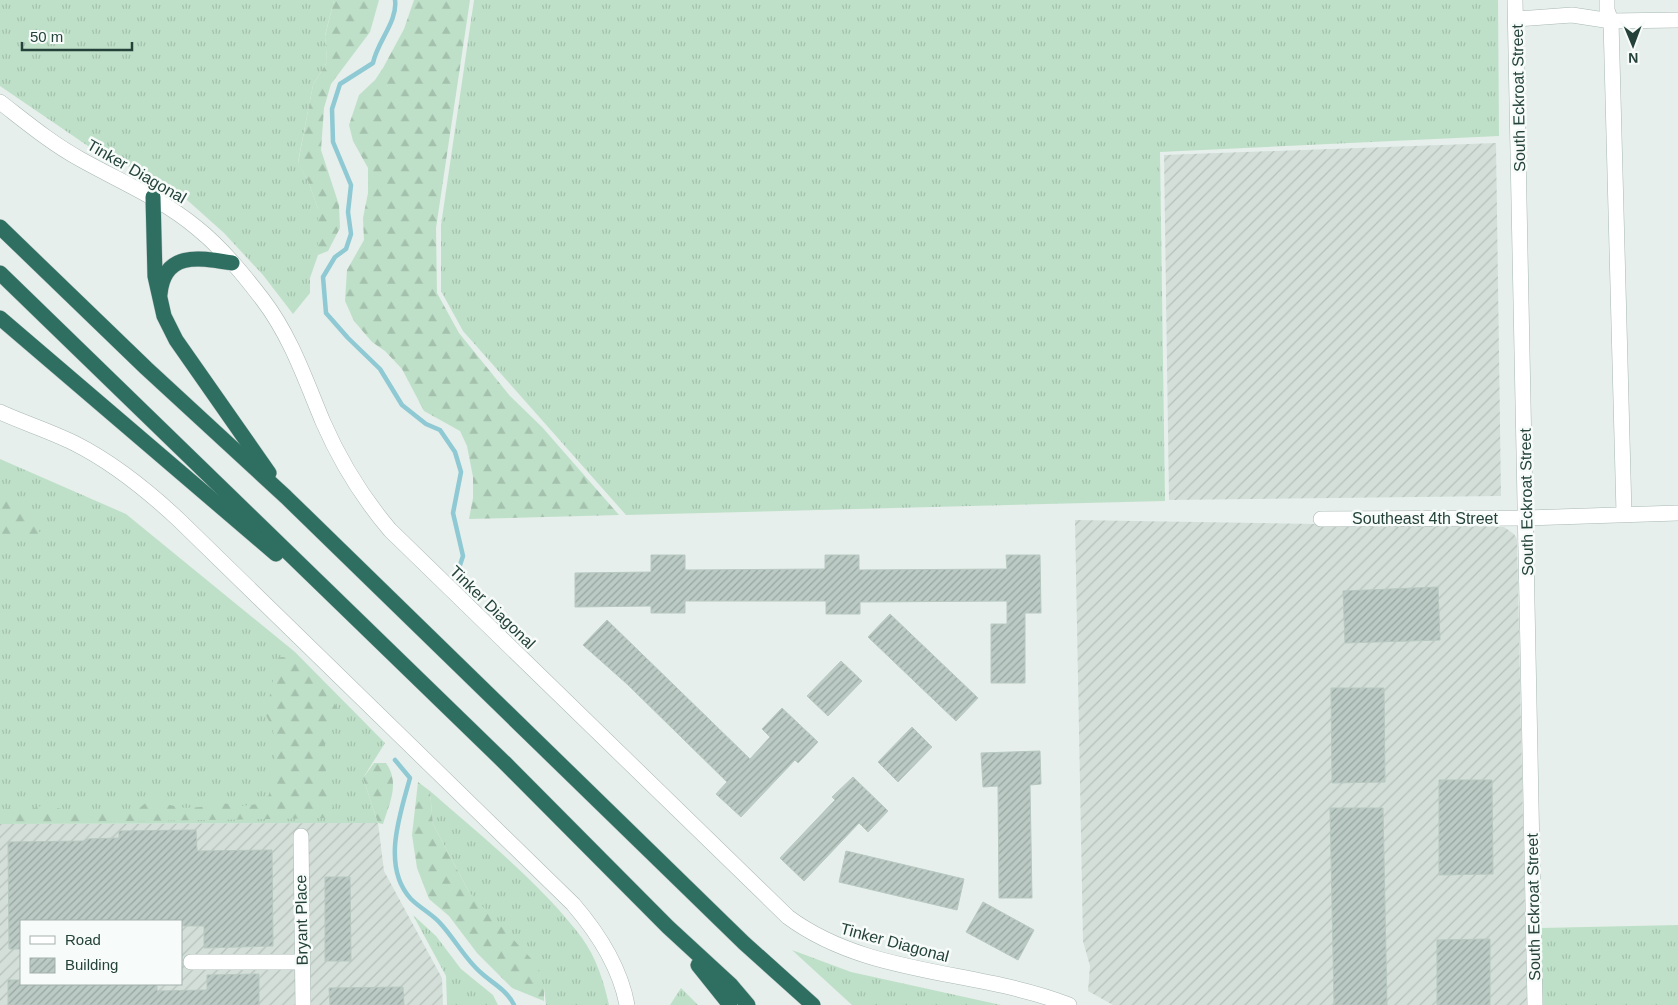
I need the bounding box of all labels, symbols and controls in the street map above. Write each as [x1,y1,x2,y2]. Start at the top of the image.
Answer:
scale bar [22,20,132,52]
north arrow [1608,20,1658,70]
street label: South Eckroat Street [1509,23,1528,172]
text: 50 m [30,28,63,45]
text: N [1628,50,1638,66]
street label: Tinker Diagonal [84,136,189,207]
street label: South Eckroat Street [1517,427,1536,576]
street label: Southeast 4th Street [1352,510,1498,527]
street label: Tinker Diagonal [447,563,539,652]
street label: South Eckroat Street [1524,832,1543,981]
street label: Bryant Place [292,874,311,965]
legend [20,920,182,985]
street label: Tinker Diagonal [839,920,951,965]
text: Road [65,931,101,948]
text: Building [65,956,118,973]

